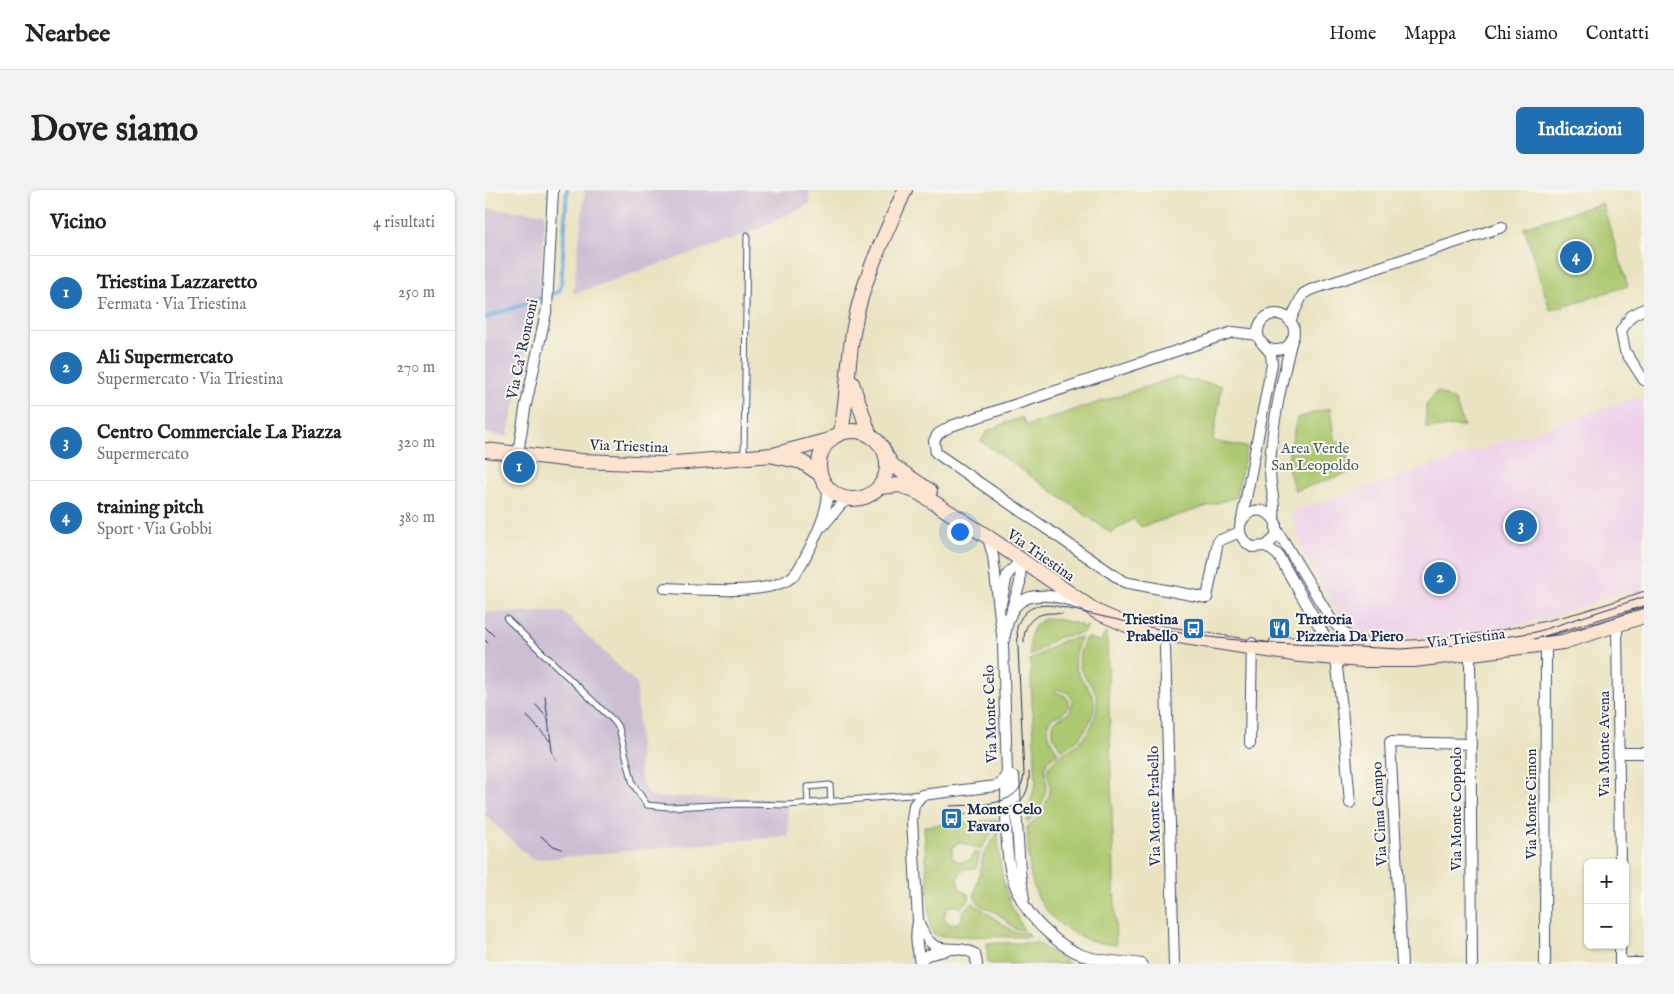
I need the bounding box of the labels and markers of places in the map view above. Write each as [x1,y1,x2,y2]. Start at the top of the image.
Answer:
pin: 4 [1560,238,1592,276]
pin: 1 [503,448,535,486]
pin: 3 [1505,507,1537,545]
pin: 2 [1424,559,1456,597]
place label: Triestina Prabello [1122,610,1179,646]
place label: Trattoria Pizzeria Da Piero [1295,610,1404,646]
bus stop icon: Triestina Prabello [1182,616,1206,640]
restaurant icon: Trattoria Pizzeria Da Piero [1268,616,1292,640]
place label: Monte Celo Favaro [967,800,1042,836]
bus stop icon: Monte Celo Favaro [939,806,963,830]

